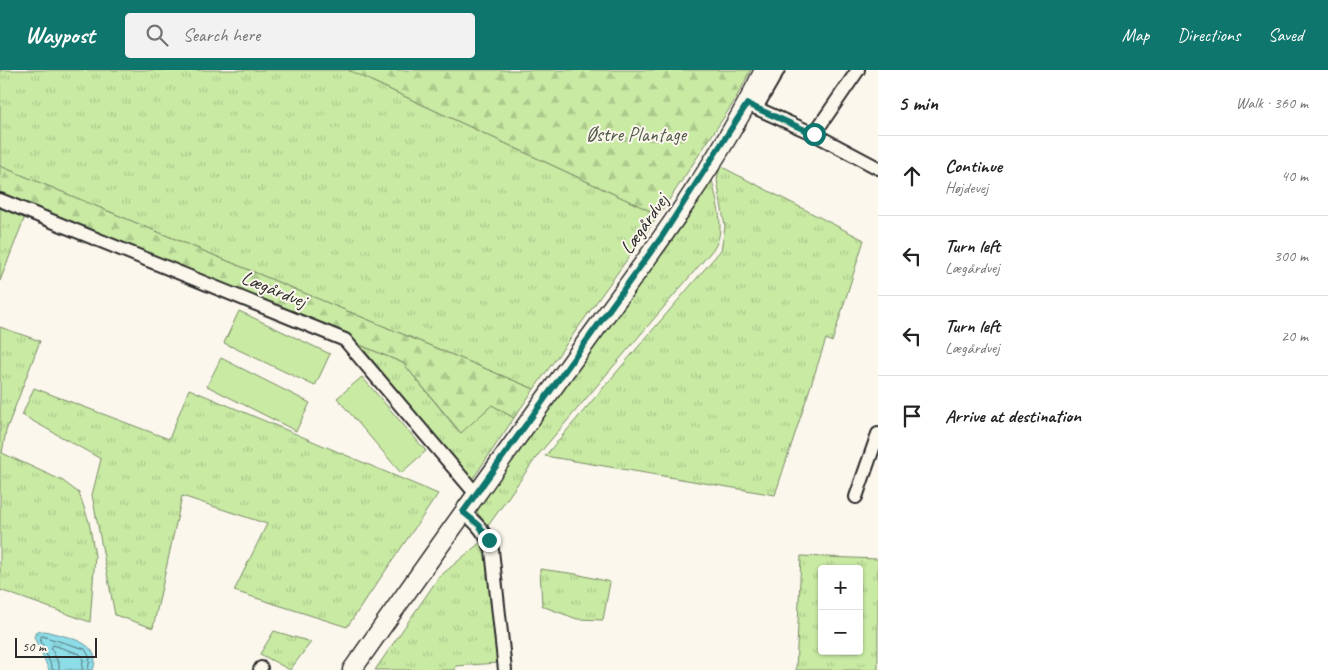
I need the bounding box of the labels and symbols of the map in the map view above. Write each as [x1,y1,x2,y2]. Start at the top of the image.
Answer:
park label: Østre Plantage [586,122,688,147]
route start [803,123,826,146]
street label: Lægårdvej [614,187,675,259]
street label: Lægårdvej [238,265,312,314]
route end [478,529,501,552]
scale bar [15,635,98,658]

